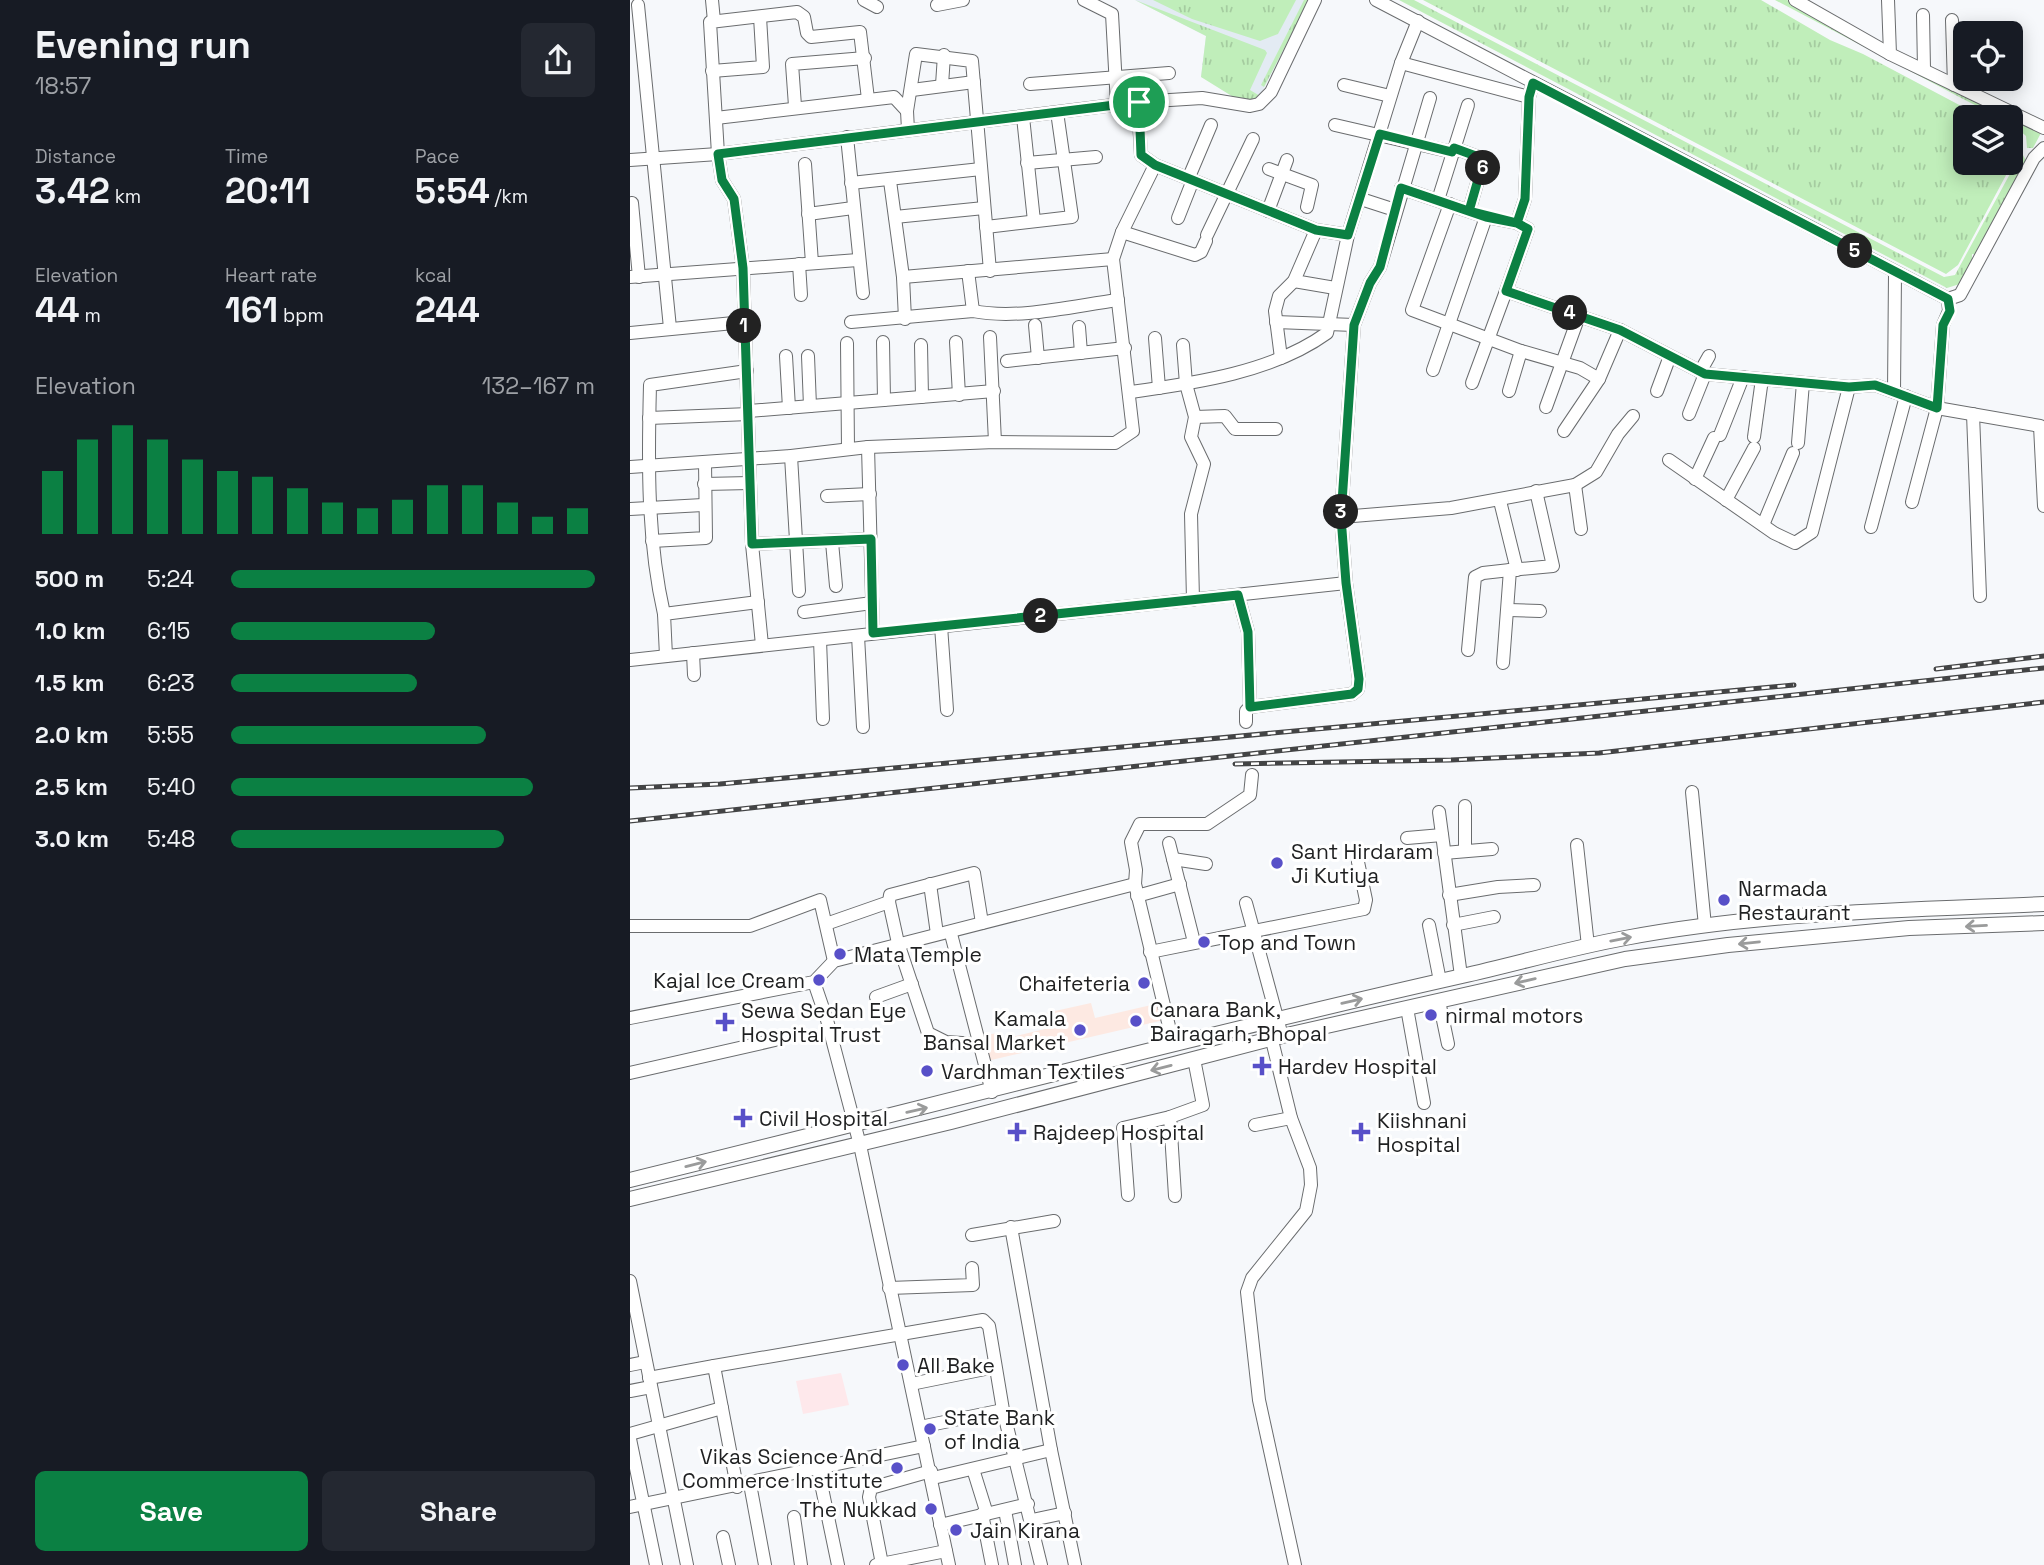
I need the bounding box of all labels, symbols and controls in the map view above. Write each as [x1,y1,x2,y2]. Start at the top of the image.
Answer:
text: Evening run [35,21,251,69]
map controls [1953,21,2023,175]
button: locate [1953,21,2023,91]
button: share [521,23,595,97]
text: 18:57 [35,71,91,101]
pin [1109,72,1169,132]
icon: arrive [1120,83,1158,121]
button: layers [1953,105,2023,175]
text: Distance [35,144,116,169]
text: Time [225,144,268,169]
text: Pace [415,144,459,169]
pin: 6 [1466,150,1500,186]
text: 6 [1477,155,1488,180]
text: 3.42 [35,169,110,213]
text: 20:11 [225,169,311,213]
text: 5:54 [415,169,490,213]
text: km [110,184,141,209]
text: /km [490,184,528,209]
pin: 5 [1838,233,1872,268]
text: 5 [1849,238,1860,263]
text: Elevation [35,263,118,288]
text: Heart rate [225,263,317,288]
text: kcal [415,263,452,288]
text: 44 [35,288,80,332]
text: 161 [225,288,278,332]
text: 244 [415,288,480,332]
pin: 4 [1552,296,1588,330]
text: 4 [1563,300,1576,325]
text: m [80,303,101,328]
text: bpm [278,303,324,328]
pin: 1 [726,308,762,344]
text: 1 [739,313,748,338]
text: Elevation [35,371,136,401]
text: 132–167 m [482,371,595,401]
pin: 3 [1324,494,1358,530]
text: 3 [1335,499,1346,524]
text: 500 m [35,564,104,594]
text: 5:24 [147,564,194,594]
pin: 2 [1024,598,1058,634]
text: 2 [1035,603,1046,628]
text: 1.0 km [35,616,105,646]
text: 6:15 [147,616,190,646]
text: 1.5 km [35,668,105,698]
text: 6:23 [147,668,195,698]
text: 2.0 km [35,720,109,750]
text: 5:55 [147,720,194,750]
text: 2.5 km [35,772,108,802]
text: 5:40 [147,772,196,802]
text: 3.0 km [35,824,109,854]
text: 5:48 [147,824,195,854]
place label: Sant Hirdaram Ji Kutiya [1291,838,1433,889]
marker: Sant Hirdaram Ji Kutiya [1269,855,1285,871]
place label: Narmada Restaurant [1738,875,1851,926]
marker: Narmada Restaurant [1716,892,1732,908]
one-way arrow [1965,920,1988,933]
place label: Top and Town [1218,929,1356,956]
one-way arrow [1609,932,1632,945]
marker: Top and Town [1196,934,1212,950]
one-way arrow [1738,937,1761,950]
place label: Mata Temple [854,941,982,968]
marker: Mata Temple [832,946,848,962]
place label: Kajal Ice Cream [653,967,805,994]
place label: Chaifeteria [1019,970,1130,997]
marker: Kajal Ice Cream [811,972,827,988]
one-way arrow [1514,974,1537,988]
marker: Chaifeteria [1136,975,1152,991]
one-way arrow [1340,993,1363,1007]
place label: Canara Bank, Bairagarh, Bhopal [1150,996,1327,1047]
place label: Sewa Sedan Eye Hospital Trust [741,997,906,1048]
place label: nirmal motors [1445,1002,1583,1029]
place label: Kamala Bansal Market [923,1005,1066,1056]
marker: nirmal motors [1423,1007,1439,1023]
marker: Sewa Sedan Eye Hospital Trust [715,1012,735,1032]
marker: Canara Bank, Bairagarh, Bhopal [1128,1013,1144,1029]
marker: Kamala Bansal Market [1072,1022,1088,1038]
place label: Hardev Hospital [1278,1053,1437,1080]
marker: Hardev Hospital [1252,1056,1272,1076]
place label: Vardhman Textiles [941,1058,1125,1085]
one-way arrow [1150,1062,1173,1075]
marker: Vardhman Textiles [919,1063,935,1079]
one-way arrow [905,1103,928,1117]
place label: Civil Hospital [759,1105,888,1132]
place label: Kiishnani Hospital [1377,1107,1467,1158]
marker: Civil Hospital [733,1108,753,1128]
place label: Rajdeep Hospital [1033,1119,1204,1146]
marker: Rajdeep Hospital [1007,1122,1027,1142]
marker: Kiishnani Hospital [1351,1122,1371,1142]
one-way arrow [684,1157,707,1170]
place label: All Bake [917,1352,995,1379]
marker: All Bake [895,1357,911,1373]
place label: State Bank of India [944,1404,1055,1455]
marker: State Bank of India [922,1421,938,1437]
place label: Vikas Science And Commerce Institute [682,1443,883,1494]
marker: Vikas Science And Commerce Institute [889,1460,905,1476]
button: Save [35,1471,308,1551]
button: Share [322,1471,595,1551]
place label: The Nukkad [799,1496,917,1523]
marker: The Nukkad [923,1501,939,1517]
place label: Jain Kirana [970,1517,1080,1544]
marker: Jain Kirana [948,1522,964,1538]

